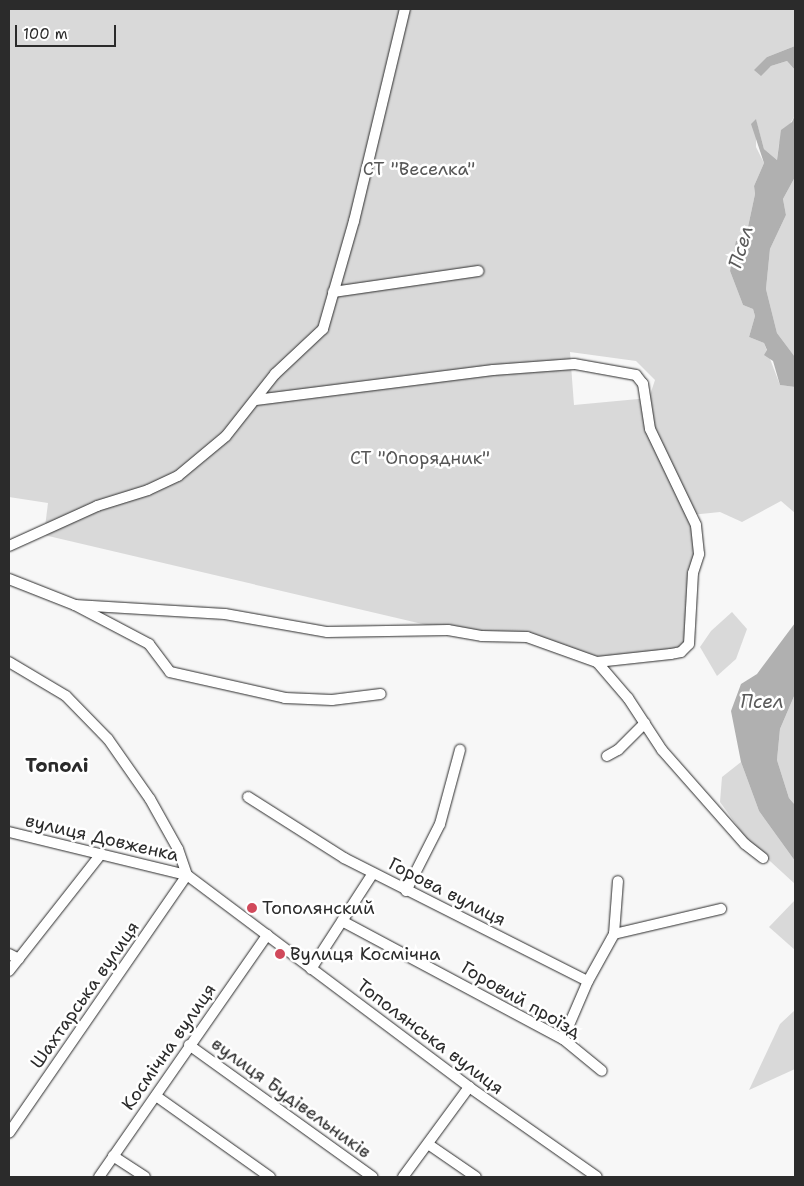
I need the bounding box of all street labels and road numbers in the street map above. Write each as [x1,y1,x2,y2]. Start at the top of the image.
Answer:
street label: вулиця Довженка [23,810,181,866]
street label: Горова вулиця [385,853,509,931]
street label: Шахтарська вулиця [26,917,144,1073]
street label: Горовий проїзд [457,957,585,1043]
street label: Тополянська вулиця [352,975,508,1099]
street label: Космічна вулиця [117,980,221,1114]
street label: вулиця Будівельників [207,1033,375,1163]

